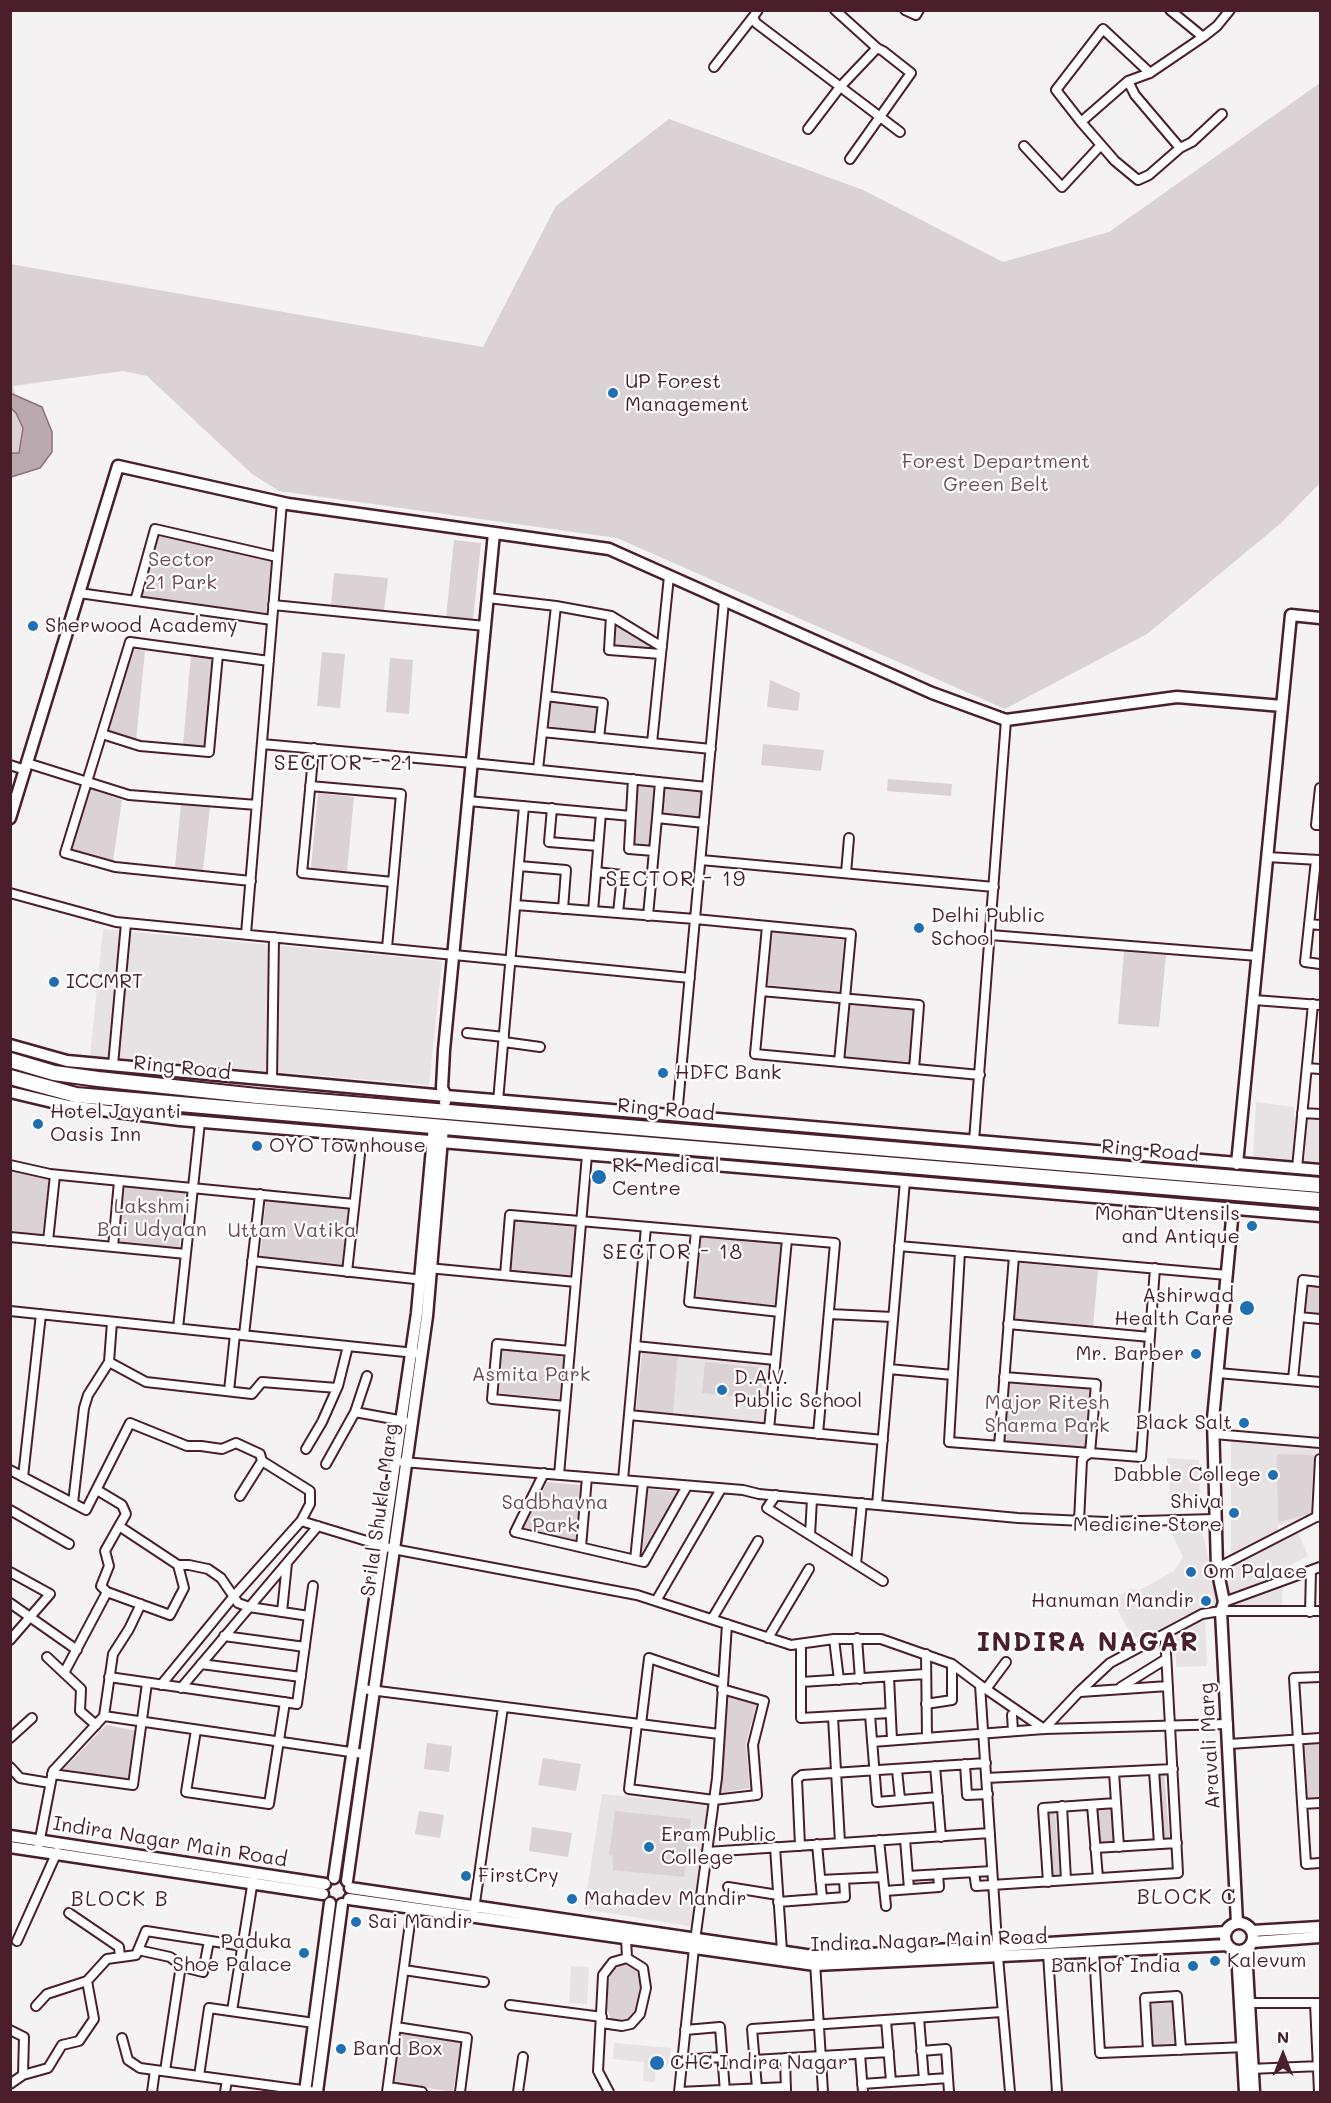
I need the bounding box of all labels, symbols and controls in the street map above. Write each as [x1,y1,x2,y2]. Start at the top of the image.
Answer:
place label: UP Forest Management [625,370,749,417]
marker: UP Forest Management [606,386,620,400]
park label: Forest Department Green Belt [902,450,1090,497]
park label: Sector 21 Park [145,548,217,595]
place label: Sherwood Academy [45,614,238,638]
marker: Sherwood Academy [26,619,40,633]
district label: SECTOR - 21 [274,751,414,777]
district label: SECTOR - 19 [605,867,747,893]
place label: Delhi Public School [931,904,1045,951]
marker: Delhi Public School [912,921,926,935]
place label: ICCMRT [66,970,143,994]
marker: ICCMRT [47,975,61,989]
street label: Ring Road [132,1051,232,1085]
place label: HDFC Bank [675,1061,781,1085]
marker: HDFC Bank [656,1066,670,1080]
street label: Ring Road [616,1094,716,1126]
place label: Hotel Jayanti Oasis Inn [50,1100,181,1147]
marker: Hotel Jayanti Oasis Inn [31,1117,45,1131]
place label: OYO Townhouse [269,1134,426,1158]
street label: Ring Road [1100,1135,1200,1167]
marker: OYO Townhouse [250,1139,264,1153]
place label: RK Medical Centre [612,1154,720,1201]
marker: RK Medical Centre [590,1168,608,1186]
park label: Lakshmi Bai Udyaan [97,1195,207,1242]
place label: Mohan Utensils and Antique [1095,1202,1240,1249]
park label: Uttam Vatika [227,1219,357,1243]
marker: Mohan Utensils and Antique [1245,1219,1259,1233]
district label: SECTOR - 18 [602,1240,744,1266]
place label: Ashirwad Health Care [1114,1284,1234,1331]
marker: Ashirwad Health Care [1238,1299,1256,1317]
place label: Mr. Barber [1076,1342,1184,1366]
marker: Mr. Barber [1189,1347,1203,1361]
park label: Asmita Park [472,1363,590,1387]
place label: D.A.V. Public School [734,1366,862,1413]
marker: D.A.V. Public School [715,1383,729,1397]
park label: Major Ritesh Sharma Park [984,1391,1110,1438]
place label: Black Salt [1136,1411,1232,1435]
marker: Black Salt [1237,1416,1251,1430]
street label: Srilal Shukla Marg [356,1422,404,1598]
place label: Dabble College [1113,1463,1261,1487]
marker: Dabble College [1266,1468,1280,1482]
place label: Shiva Medicine Store [1073,1490,1222,1537]
park label: Sadbhavna Park [502,1491,608,1538]
marker: Shiva Medicine Store [1227,1506,1241,1520]
place label: Om Palace [1203,1560,1307,1584]
marker: Om Palace [1184,1565,1198,1579]
place label: Hanuman Mandir [1031,1589,1194,1613]
marker: Hanuman Mandir [1199,1594,1213,1608]
district label: INDIRA NAGAR [977,1627,1199,1659]
street label: Aravali Marg [1195,1682,1225,1810]
street label: Indira Nagar Main Road [51,1812,289,1872]
place label: Eram Public College [661,1823,776,1870]
marker: Eram Public College [642,1840,656,1854]
place label: FirstCry [478,1864,559,1888]
marker: FirstCry [459,1869,473,1883]
district label: BLOCK C [1137,1885,1237,1911]
district label: BLOCK B [71,1887,169,1913]
place label: Mahadev Mandir [584,1887,746,1911]
marker: Mahadev Mandir [565,1892,579,1906]
place label: Sai Mandir [368,1910,473,1934]
marker: Sai Mandir [349,1915,363,1929]
street label: Indira Nagar Main Road [810,1925,1048,1957]
place label: Paduka Shoe Palace [173,1930,292,1977]
marker: Paduka Shoe Palace [297,1946,311,1960]
place label: Kalevum [1227,1949,1306,1973]
place label: Bank of India [1051,1954,1181,1978]
marker: Kalevum [1208,1954,1222,1968]
marker: Bank of India [1186,1959,1200,1973]
north arrow [1253,2025,1313,2085]
text: N [1277,2026,1289,2047]
place label: Band Box [353,2037,442,2061]
marker: Band Box [334,2042,348,2056]
place label: CHC Indira Nagar [670,2051,848,2075]
marker: CHC Indira Nagar [648,2054,666,2072]

